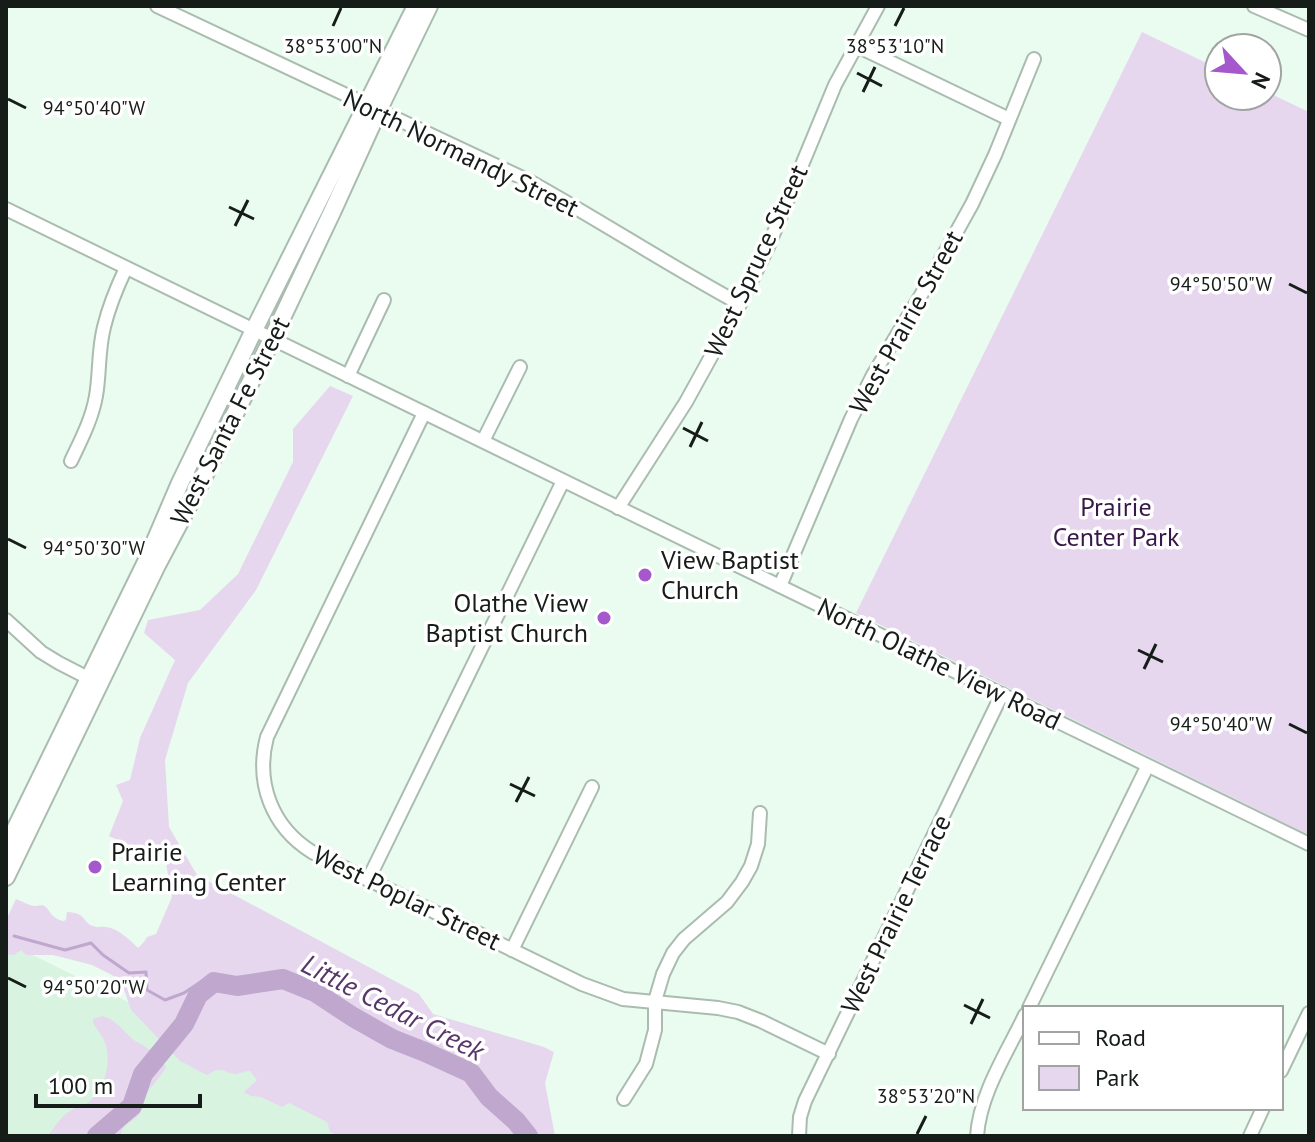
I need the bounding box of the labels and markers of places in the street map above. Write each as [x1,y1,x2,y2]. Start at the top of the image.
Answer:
place label: View Baptist Church [660,543,799,606]
marker: View Baptist Church [636,566,654,584]
place label: Olathe View Baptist Church [425,586,588,649]
marker: Olathe View Baptist Church [595,609,613,627]
place label: Prairie Learning Center [111,835,286,898]
marker: Prairie Learning Center [86,858,104,876]

